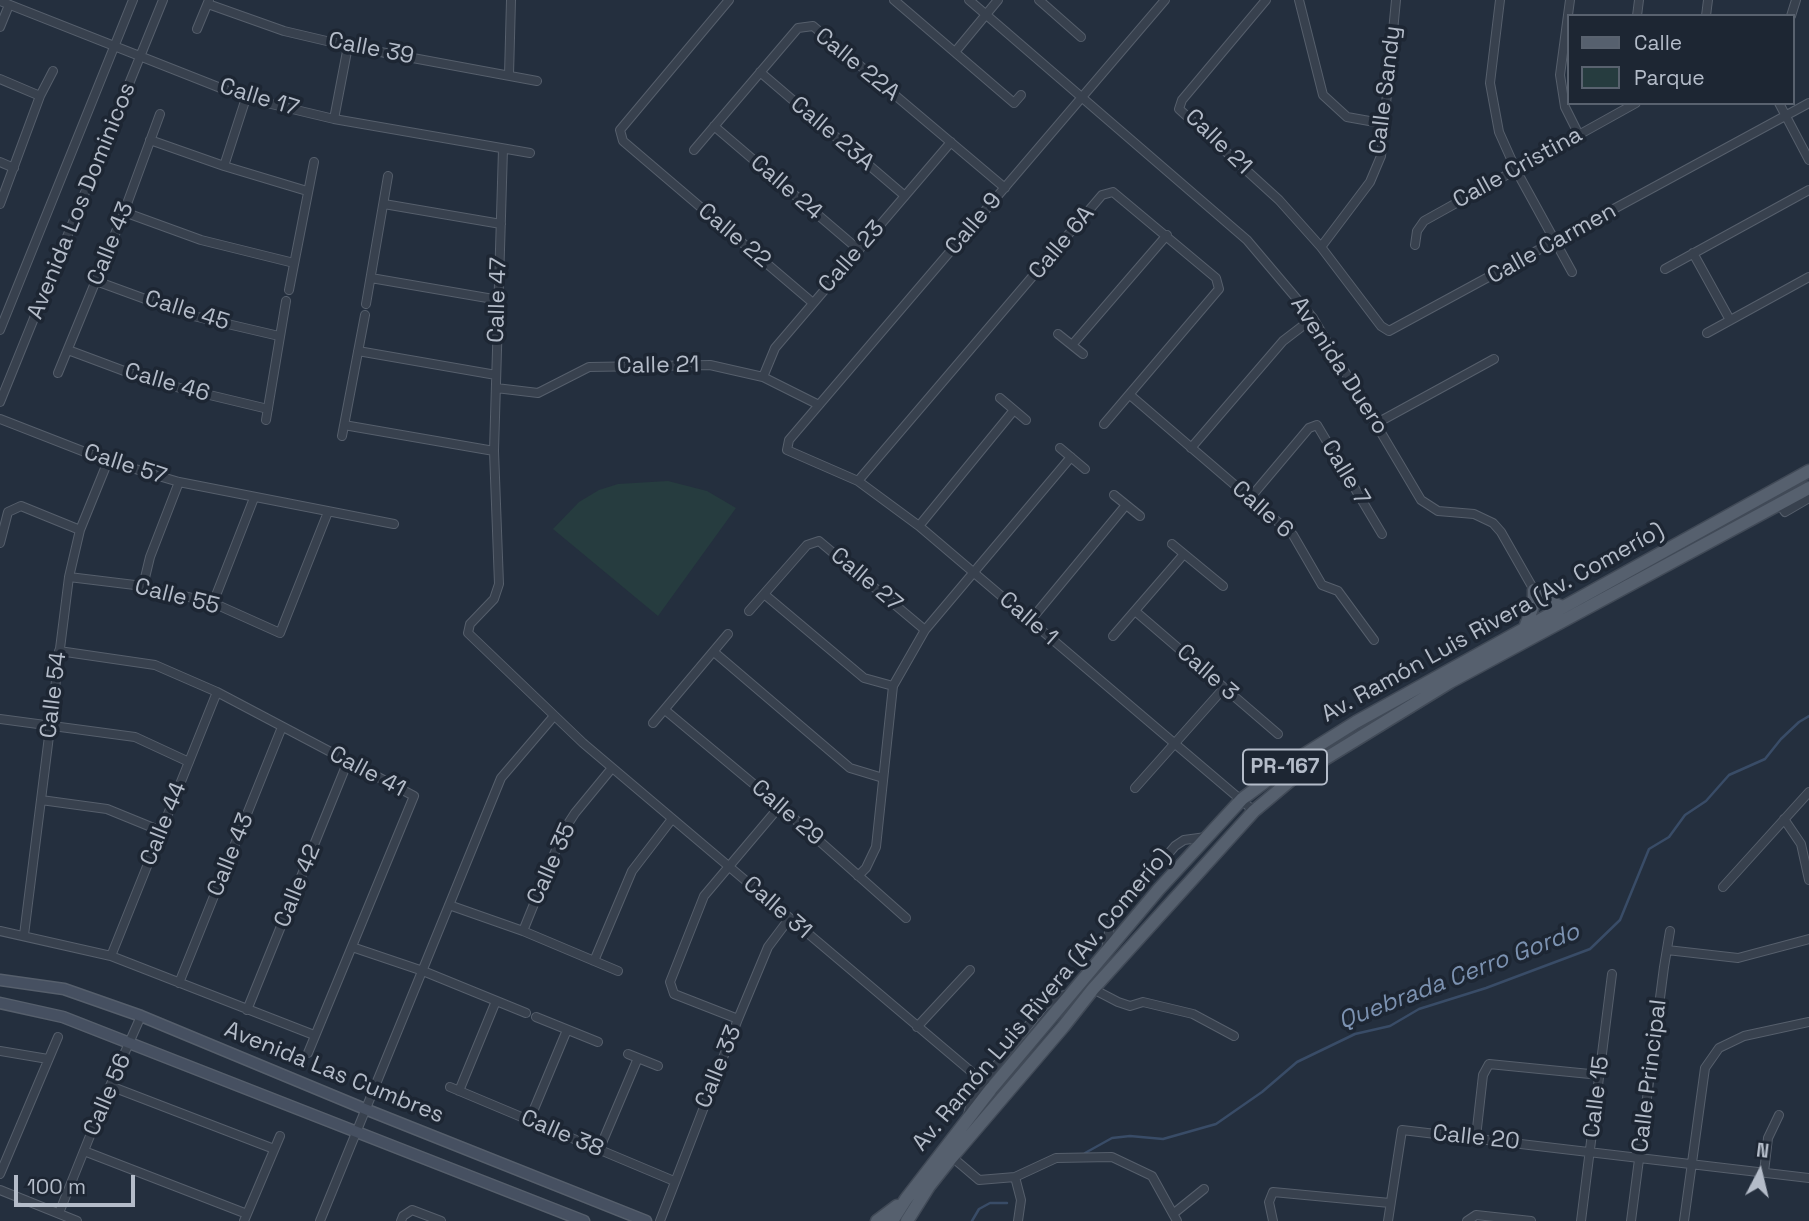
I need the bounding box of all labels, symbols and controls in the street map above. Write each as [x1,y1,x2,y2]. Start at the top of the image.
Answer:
legend [1568,14,1795,105]
street label: Calle 22A [809,22,905,108]
street label: Calle Sandy [1364,24,1408,156]
street label: Calle 39 [326,27,416,71]
text: Calle [1634,29,1682,56]
text: Parque [1634,64,1705,91]
street label: Calle 17 [216,73,302,123]
street label: Avenida Los Dominicos [22,79,142,323]
street label: Calle 23A [784,91,880,177]
street label: Calle 21 [1179,103,1257,181]
street label: Calle Cristina [1449,121,1587,215]
street label: Calle 24 [744,149,828,227]
street label: Calle 9 [940,187,1008,261]
street label: Calle Carmen [1483,197,1621,291]
street label: Calle 43 [82,198,140,290]
street label: Calle 22 [692,198,776,274]
street label: Calle 6A [1023,201,1101,285]
street label: Calle 23 [813,215,891,299]
street label: Calle 47 [483,257,513,343]
street label: Calle 45 [141,285,233,337]
street label: Avenida Duero [1284,292,1394,440]
street label: Calle 21 [617,351,699,381]
street label: Calle 46 [121,358,213,408]
street label: Calle 7 [1315,435,1375,511]
street label: Calle 57 [80,439,170,491]
street label: Calle 6 [1226,475,1298,545]
street label: Av. Ramón Luis Rivera (Av. Comerío) [1317,517,1669,729]
street label: Calle 27 [824,542,908,618]
street label: Calle 55 [132,573,222,621]
street label: Calle 1 [993,586,1063,652]
street label: Calle 3 [1171,639,1243,707]
street label: Calle 54 [35,650,73,740]
street label: Calle 41 [324,741,410,803]
road number: PR-167 [1243,750,1327,784]
street label: Calle 29 [745,774,829,852]
street label: Calle 44 [135,778,193,870]
street label: Calle 43 [202,809,260,901]
street label: Calle 35 [522,819,582,909]
street label: Calle 42 [269,840,327,932]
street label: Av. Ramón Luis Rivera (Av. Comerío) [907,843,1177,1157]
street label: Calle 31 [737,871,817,945]
water label: Quebrada Cerro Gordo [1334,918,1584,1036]
street label: Calle Principal [1627,998,1673,1154]
street label: Avenida Las Cumbres [220,1016,448,1130]
street label: Calle 33 [690,1022,748,1112]
street label: Calle 56 [78,1050,138,1140]
street label: Calle 15 [1578,1055,1616,1139]
street label: Calle 38 [517,1104,607,1164]
street label: Calle 20 [1431,1120,1521,1156]
north arrow [1725,1137,1795,1207]
text: N [1755,1137,1770,1164]
scale bar [18,1162,138,1206]
text: 100 m [27,1173,86,1200]

